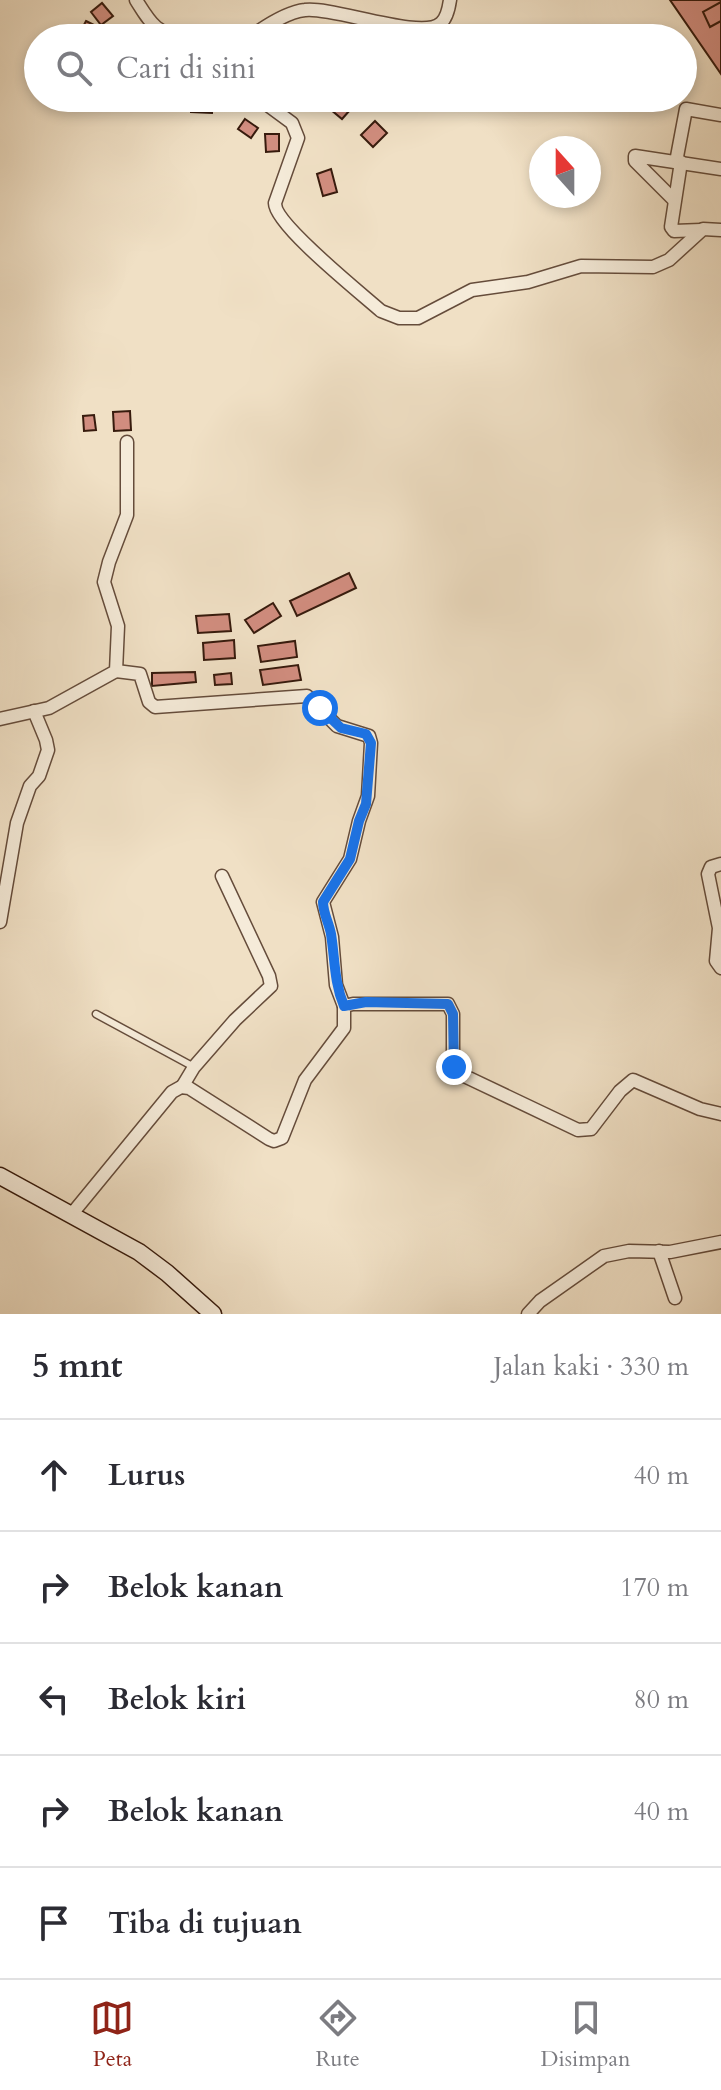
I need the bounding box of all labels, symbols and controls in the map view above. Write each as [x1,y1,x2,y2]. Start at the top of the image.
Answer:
search box [24,24,697,112]
icon: search [52,46,96,90]
text: Cari di sini [116,48,256,89]
north arrow [529,136,601,208]
route start [302,690,338,726]
route end [436,1049,472,1085]
text: 5 mnt [32,1343,122,1389]
text: Jalan kaki · 330 m [493,1349,689,1384]
icon: ahead [32,1453,76,1497]
text: Lurus [108,1455,185,1496]
text: 40 m [633,1458,689,1493]
icon: right [32,1565,76,1609]
text: Belok kanan [108,1567,283,1608]
text: 170 m [620,1570,689,1605]
icon: left [32,1677,76,1721]
text: Belok kiri [108,1679,246,1720]
text: 80 m [633,1682,689,1717]
icon: right [32,1789,76,1833]
text: Belok kanan [108,1791,283,1832]
text: 40 m [633,1794,689,1829]
icon: arrive [32,1901,76,1945]
text: Tiba di tujuan [108,1903,302,1944]
tab: Peta [90,1996,134,2074]
tab: Rute [315,1996,360,2074]
tab: Disimpan [541,1996,631,2074]

